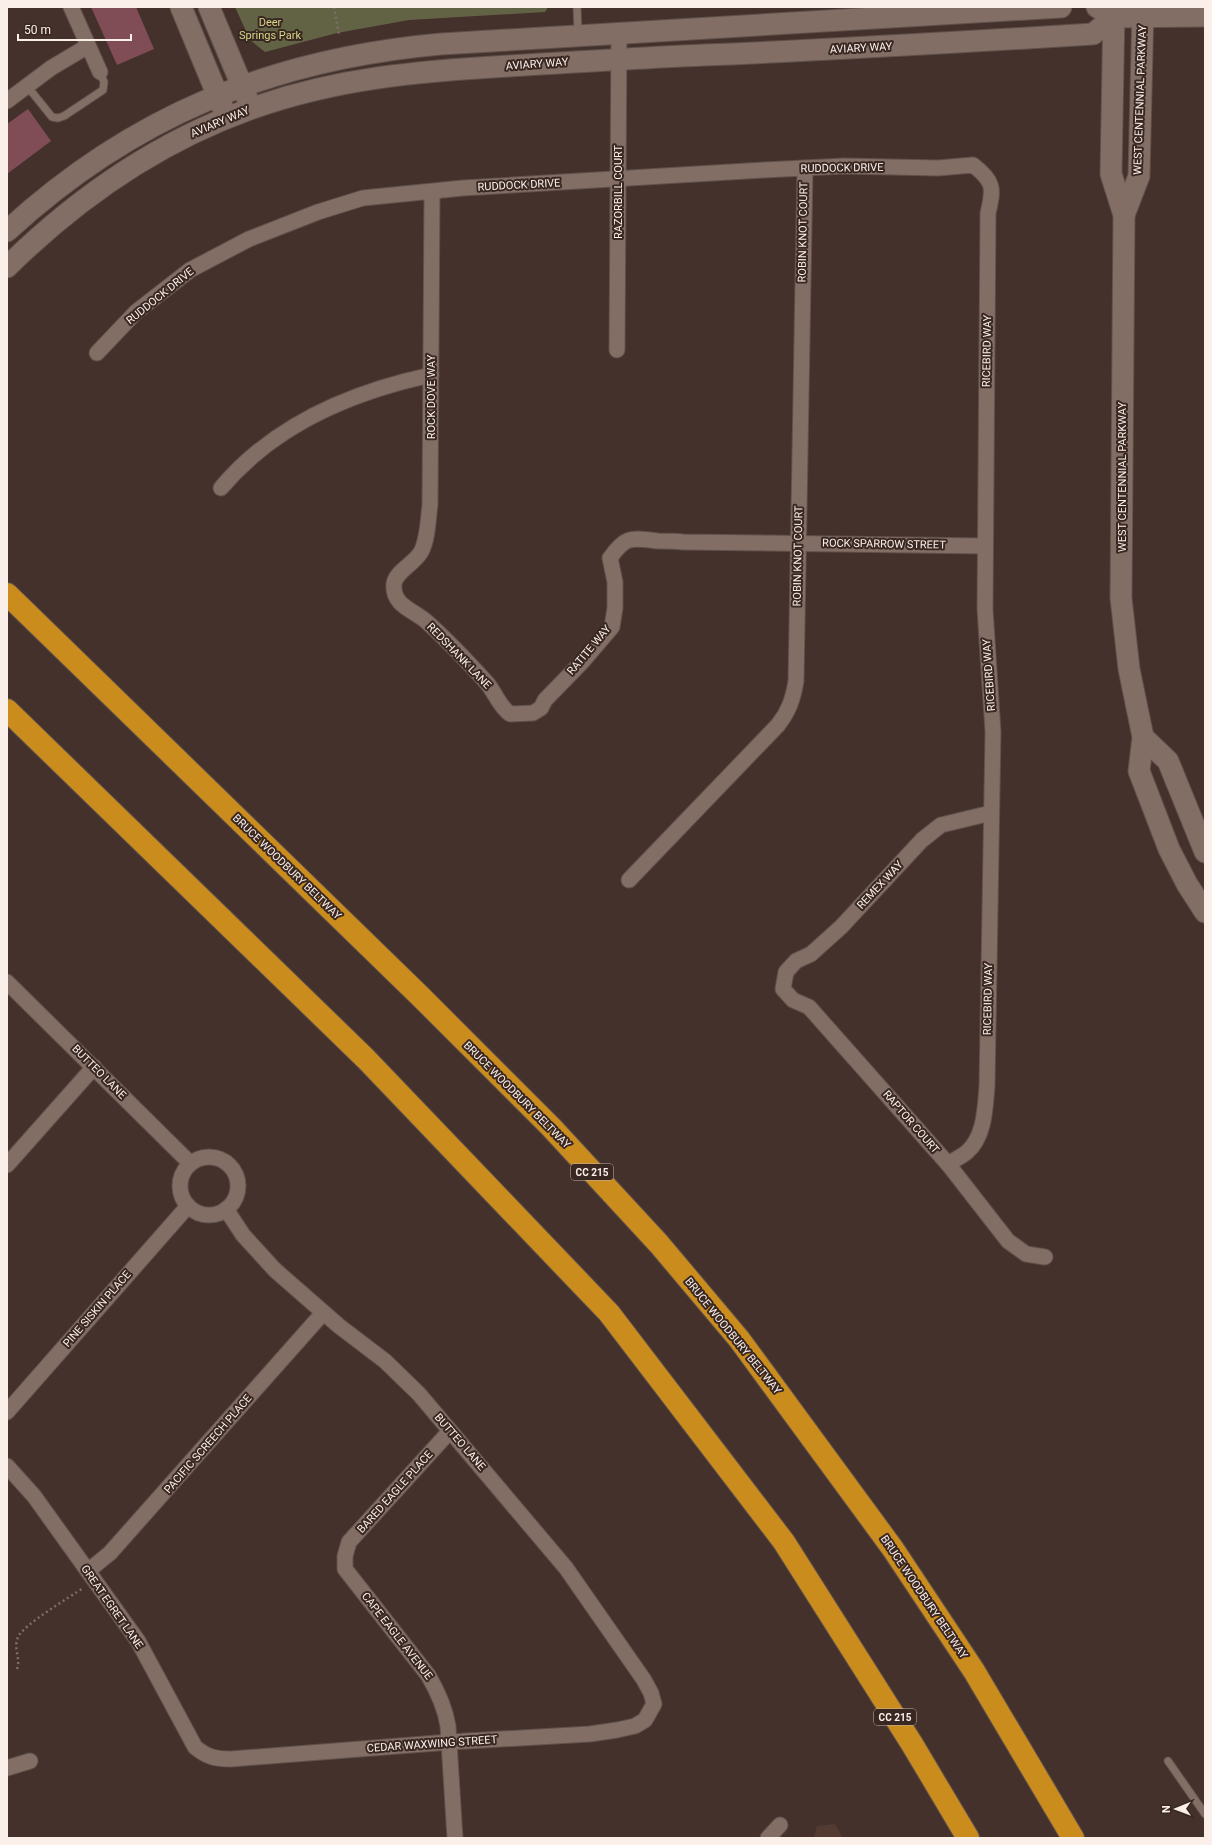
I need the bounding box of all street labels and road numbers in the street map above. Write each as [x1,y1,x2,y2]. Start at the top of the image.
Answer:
street label: WEST CENTENNIAL PARKWAY [1131,24,1149,175]
street label: AVIARY WAY [829,40,893,56]
street label: AVIARY WAY [505,55,569,73]
street label: AVIARY WAY [189,104,252,140]
street label: RAZORBILL COURT [612,145,625,239]
street label: RUDDOCK DRIVE [800,161,884,175]
street label: RUDDOCK DRIVE [477,176,561,194]
street label: ROBIN KNOT COURT [796,181,810,283]
street label: RUDDOCK DRIVE [124,265,196,327]
street label: RICEBIRD WAY [980,314,994,387]
street label: ROCK DOVE WAY [425,354,438,439]
street label: WEST CENTENNIAL PARKWAY [1116,402,1129,552]
street label: ROBIN KNOT COURT [791,505,805,607]
street label: ROCK SPARROW STREET [822,536,946,552]
street label: REDSHANK LANE [424,620,494,692]
street label: RATITE WAY [564,622,614,678]
street label: RICEBIRD WAY [980,638,998,712]
street label: BRUCE WOODBURY BELTWAY [230,812,344,923]
street label: REMEX WAY [854,858,906,912]
street label: RICEBIRD WAY [981,962,995,1035]
street label: BRUCE WOODBURY BELTWAY [461,1039,573,1151]
street label: BUTTEO LANE [69,1042,129,1102]
street label: RAPTOR COURT [880,1088,942,1156]
road number: CC 215 [571,1164,613,1180]
street label: PINE SISKIN PLACE [60,1268,134,1350]
street label: BRUCE WOODBURY BELTWAY [682,1275,784,1397]
street label: PACIFIC SCREECH PLACE [162,1392,254,1496]
street label: BUTTEO LANE [432,1411,488,1473]
street label: BARED EAGLE PLACE [355,1448,435,1536]
street label: BRUCE WOODBURY BELTWAY [878,1533,970,1661]
street label: GREAT EGRET LANE [78,1563,146,1651]
street label: CAPE EAGLE AVENUE [359,1590,435,1682]
road number: CC 215 [874,1709,916,1725]
street label: CEDAR WAXWING STREET [366,1733,498,1755]

